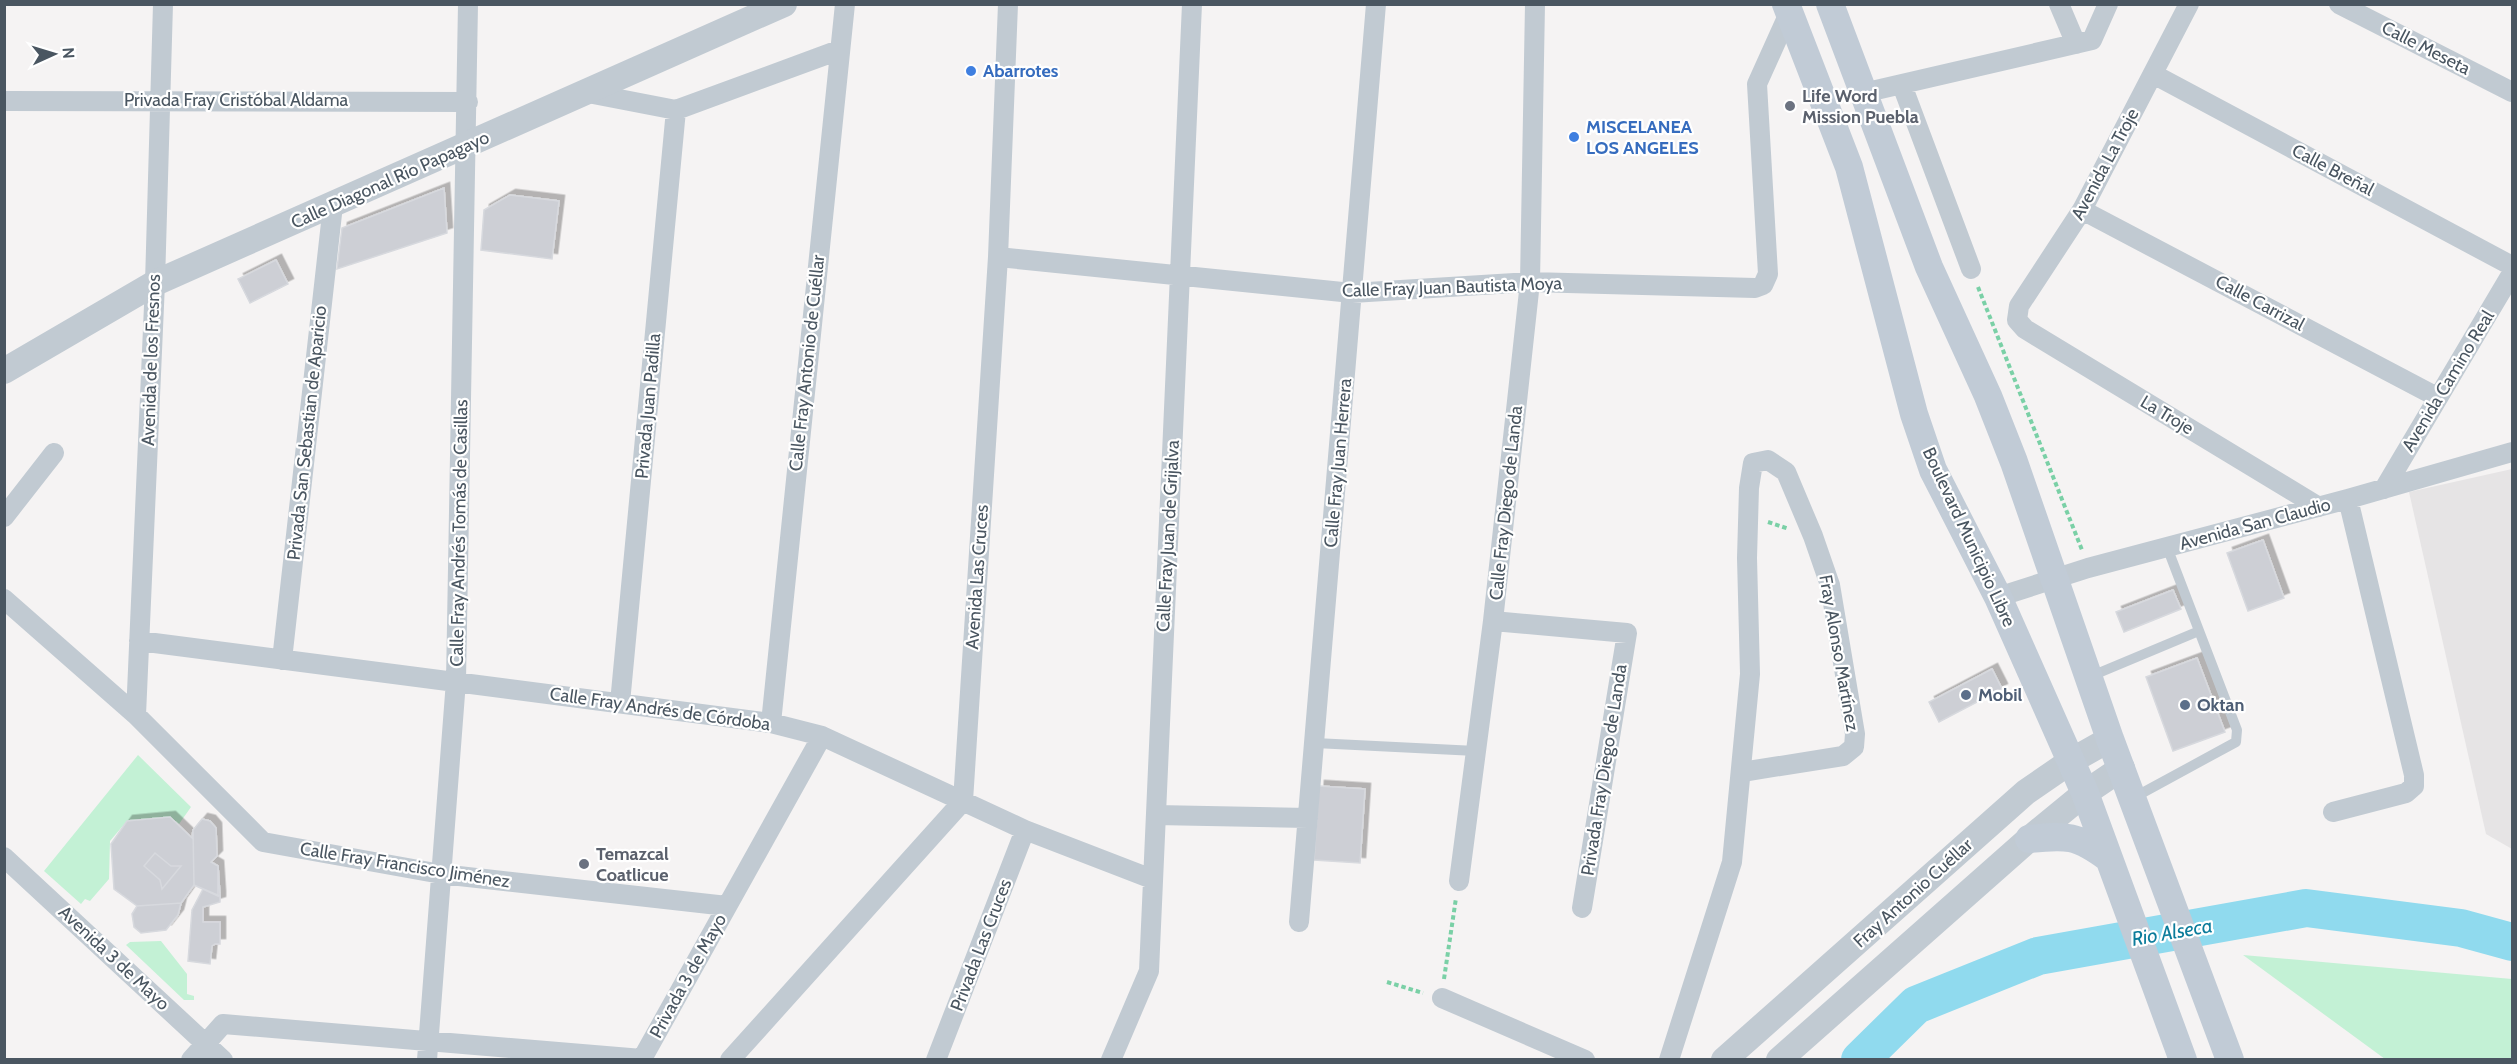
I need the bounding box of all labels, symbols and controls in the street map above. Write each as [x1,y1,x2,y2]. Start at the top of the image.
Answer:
street label: Calle Meseta [2378,16,2474,80]
north arrow [24,24,84,84]
text: N [59,47,78,59]
place label: Abarrotes [983,60,1059,82]
marker: Abarrotes [964,64,978,78]
place label: Life Word Mission Puebla [1802,85,1919,128]
street label: Privada Fray Cristóbal Aldama [124,89,348,111]
marker: Life Word Mission Puebla [1783,99,1797,113]
street label: Avenida La Troje [2066,105,2144,223]
place label: MISCELANEA LOS ANGELES [1586,116,1699,159]
street label: Calle Diagonal Río Papagayo [288,126,493,234]
marker: MISCELANEA LOS ANGELES [1567,130,1581,144]
street label: Calle Breñal [2288,139,2378,201]
street label: Calle Fray Antonio de Cuéllar [785,254,829,472]
street label: Calle Carrizal [2212,270,2309,336]
street label: Calle Fray Juan Bautista Moya [1342,272,1563,302]
street label: Avenida de los Fresnos [137,274,165,446]
street label: Privada San Sebastian de Aparicio [283,305,331,561]
street label: Avenida Camino Real [2397,306,2499,456]
street label: Privada Juan Padilla [631,332,665,480]
street label: Calle Fray Juan Herrera [1320,377,1356,549]
street label: La Troje [2136,391,2198,439]
street label: Calle Fray Andrés Tomás de Casillas [446,399,472,667]
street label: Calle Fray Diego de Landa [1485,404,1527,601]
street label: Calle Fray Juan de Grijalva [1152,439,1184,633]
street label: Boulevard Municipio Libre [1918,444,2020,630]
street label: Avenida San Claudio [2177,493,2333,555]
street label: Avenida Las Cruces [961,504,993,650]
street label: Fray Alonso Martínez [1814,573,1864,733]
street label: Privada Fray Diego de Landa [1576,662,1632,877]
street label: Calle Fray Andrés de Córdoba [548,683,772,735]
place label: Mobil [1978,684,2023,706]
marker: Mobil [1959,688,1973,702]
place label: Oktan [2197,694,2244,716]
marker: Oktan [2178,698,2192,712]
street label: Fray Antonio Cuéllar [1849,834,1977,952]
street label: Calle Fray Francisco Jiménez [298,838,512,893]
place label: Temazcal Coatlicue [596,843,669,886]
marker: Temazcal Coatlicue [577,857,591,871]
street label: Privada Las Cruces [946,876,1016,1014]
street label: Avenida 3 de Mayo [54,901,174,1015]
street label: Privada 3 de Mayo [645,910,731,1042]
water label: Rio Alseca [2130,913,2214,951]

